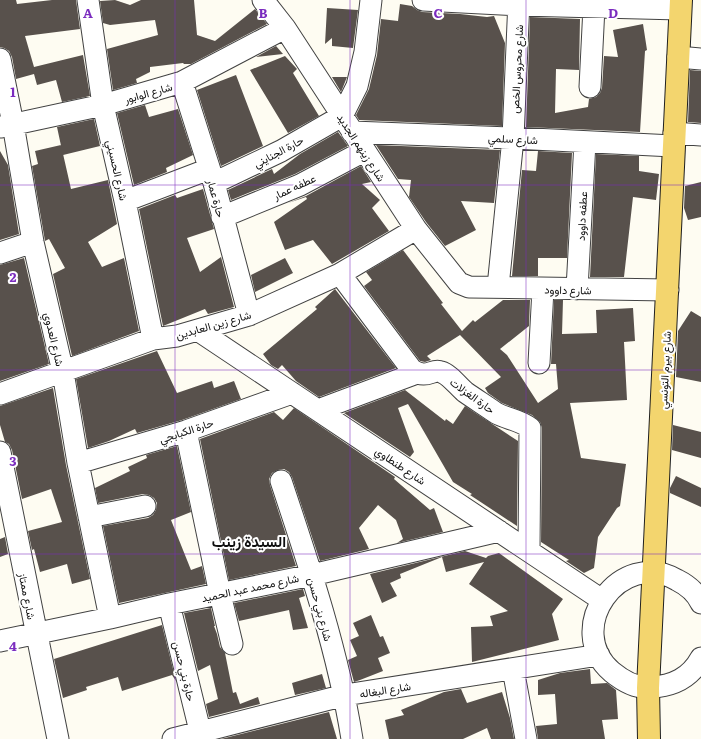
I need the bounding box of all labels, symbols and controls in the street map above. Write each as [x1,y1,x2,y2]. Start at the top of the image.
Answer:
text: A [83,3,93,22]
text: B [259,3,268,22]
text: C [433,3,443,22]
text: D [608,3,618,22]
street label: شارع محروس الخص [506,24,527,114]
street label: شارع الوابور [121,77,175,108]
text: 1 [10,82,16,101]
street label: شارع زينهم الجديد [333,110,390,185]
street label: شارع سلمي [487,129,539,150]
street label: حارة الجنايني [250,131,307,174]
street label: شارع الحسيني [100,138,133,203]
street label: عطفه عمار [269,169,318,203]
street label: حارة عمار [204,176,230,219]
street label: عطفه داوود [572,191,590,241]
text: 2 [10,267,17,286]
street label: شارع داوود [544,281,592,298]
street label: شارع زين العابدين [173,306,253,343]
street label: شارع العدوي [38,310,69,369]
street label: شارع بيرم التونسي [654,330,677,410]
street label: حارة الغزلات [447,373,499,417]
street label: حارة الكبابجي [157,414,216,449]
street label: شارع طنطاوي [371,442,430,491]
text: 3 [9,451,17,470]
district label: السيدة زينب [212,529,286,552]
street label: شارع محمد عبد الحميد [200,569,301,606]
street label: شارع ممتاز [14,570,40,621]
street label: شارع بني حسن [302,575,337,644]
text: 4 [9,636,17,655]
street label: حارة بني حسن [167,639,200,703]
street label: شارع البغاله [358,677,412,702]

